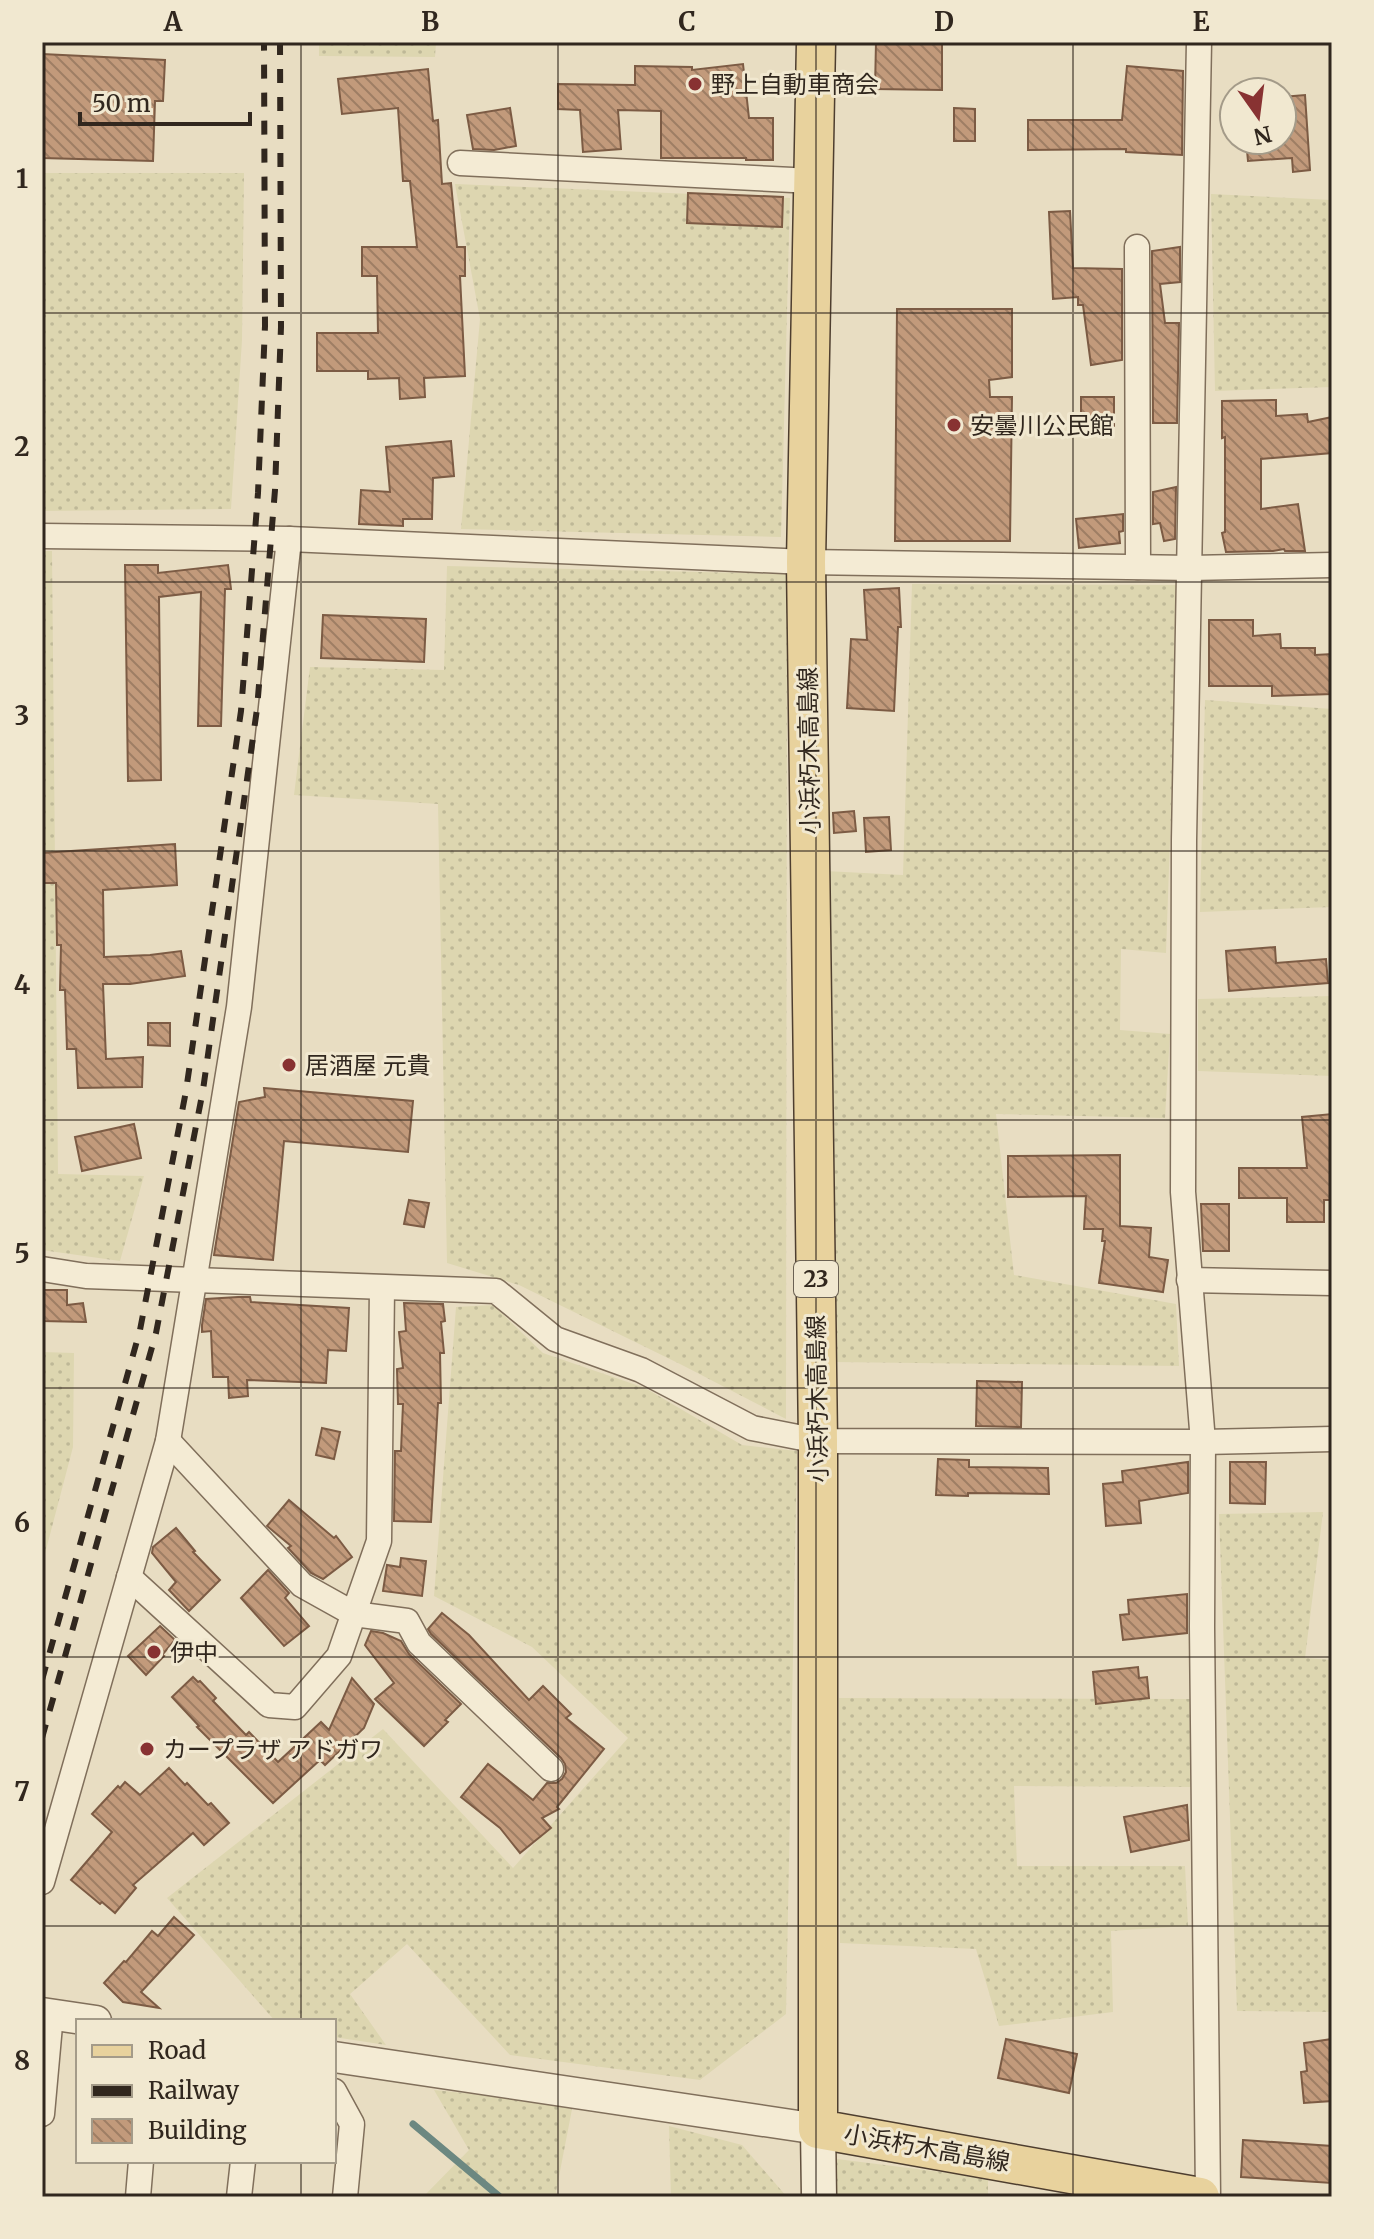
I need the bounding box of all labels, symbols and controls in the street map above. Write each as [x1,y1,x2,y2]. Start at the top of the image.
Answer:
text: A [163,5,183,38]
text: B [421,5,439,38]
text: C [678,5,696,38]
text: D [934,5,954,38]
text: E [1193,5,1210,38]
place label: 野上自動車商会 [711,69,879,100]
marker: 野上自動車商会 [686,75,704,93]
scale bar [80,76,250,126]
north arrow [1218,76,1298,156]
text: 50 m [92,88,151,119]
text: N [1250,120,1275,151]
text: 1 [16,162,28,195]
place label: 安曇川公民館 [970,410,1114,441]
marker: 安曇川公民館 [945,416,963,434]
text: 2 [14,430,30,463]
street label: 小浜朽木高島線 [792,667,826,835]
text: 3 [15,699,29,732]
text: 4 [14,968,31,1001]
place label: 居酒屋 元貴 [305,1050,431,1081]
marker: 居酒屋 元貴 [280,1056,298,1074]
text: 5 [14,1237,30,1270]
road number: 23 [794,1261,838,1297]
street label: 小浜朽木高島線 [800,1315,834,1483]
text: 6 [14,1506,30,1539]
place label: 伊中 [170,1637,218,1668]
marker: 伊中 [145,1643,163,1661]
place label: カープラザ アドガワ [163,1734,383,1765]
marker: カープラザ アドガワ [138,1740,156,1758]
text: 7 [14,1775,30,1808]
legend [76,2019,336,2163]
text: Road [148,2035,206,2066]
text: 8 [14,2044,30,2077]
text: Railway [148,2075,239,2106]
text: Building [148,2115,247,2146]
street label: 小浜朽木高島線 [842,2118,1012,2178]

